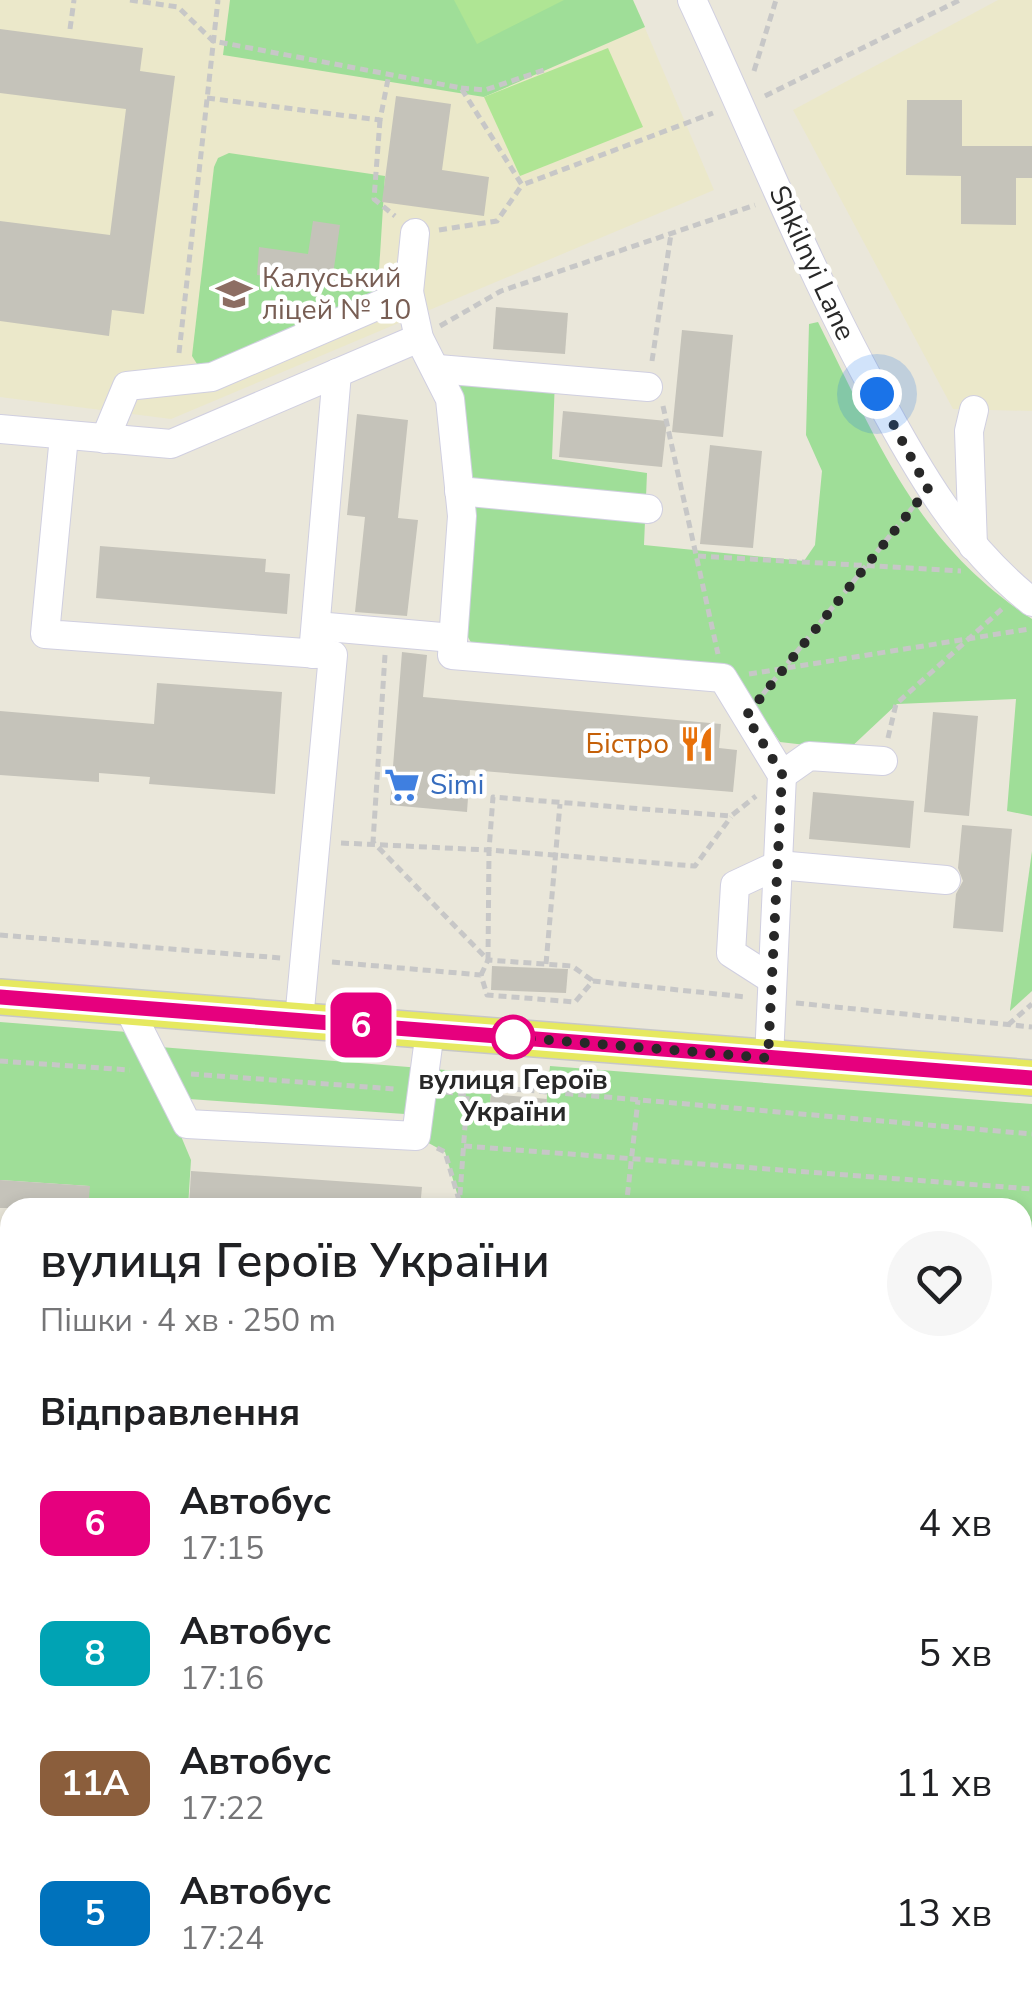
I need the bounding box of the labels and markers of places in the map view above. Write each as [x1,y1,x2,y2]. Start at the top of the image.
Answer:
place label: Калуський ліцей № 10 [262,259,411,329]
school or university icon: Калуський ліцей № 10 [215,275,253,313]
place label: Бістро [586,725,669,763]
restaurant icon: Бістро [678,725,716,763]
supermarket icon: Simi [383,766,421,804]
place label: Simi [430,766,484,804]
marker: вулиця Героїв України [492,1016,534,1058]
place label: вулиця Героїв України [418,1061,608,1131]

